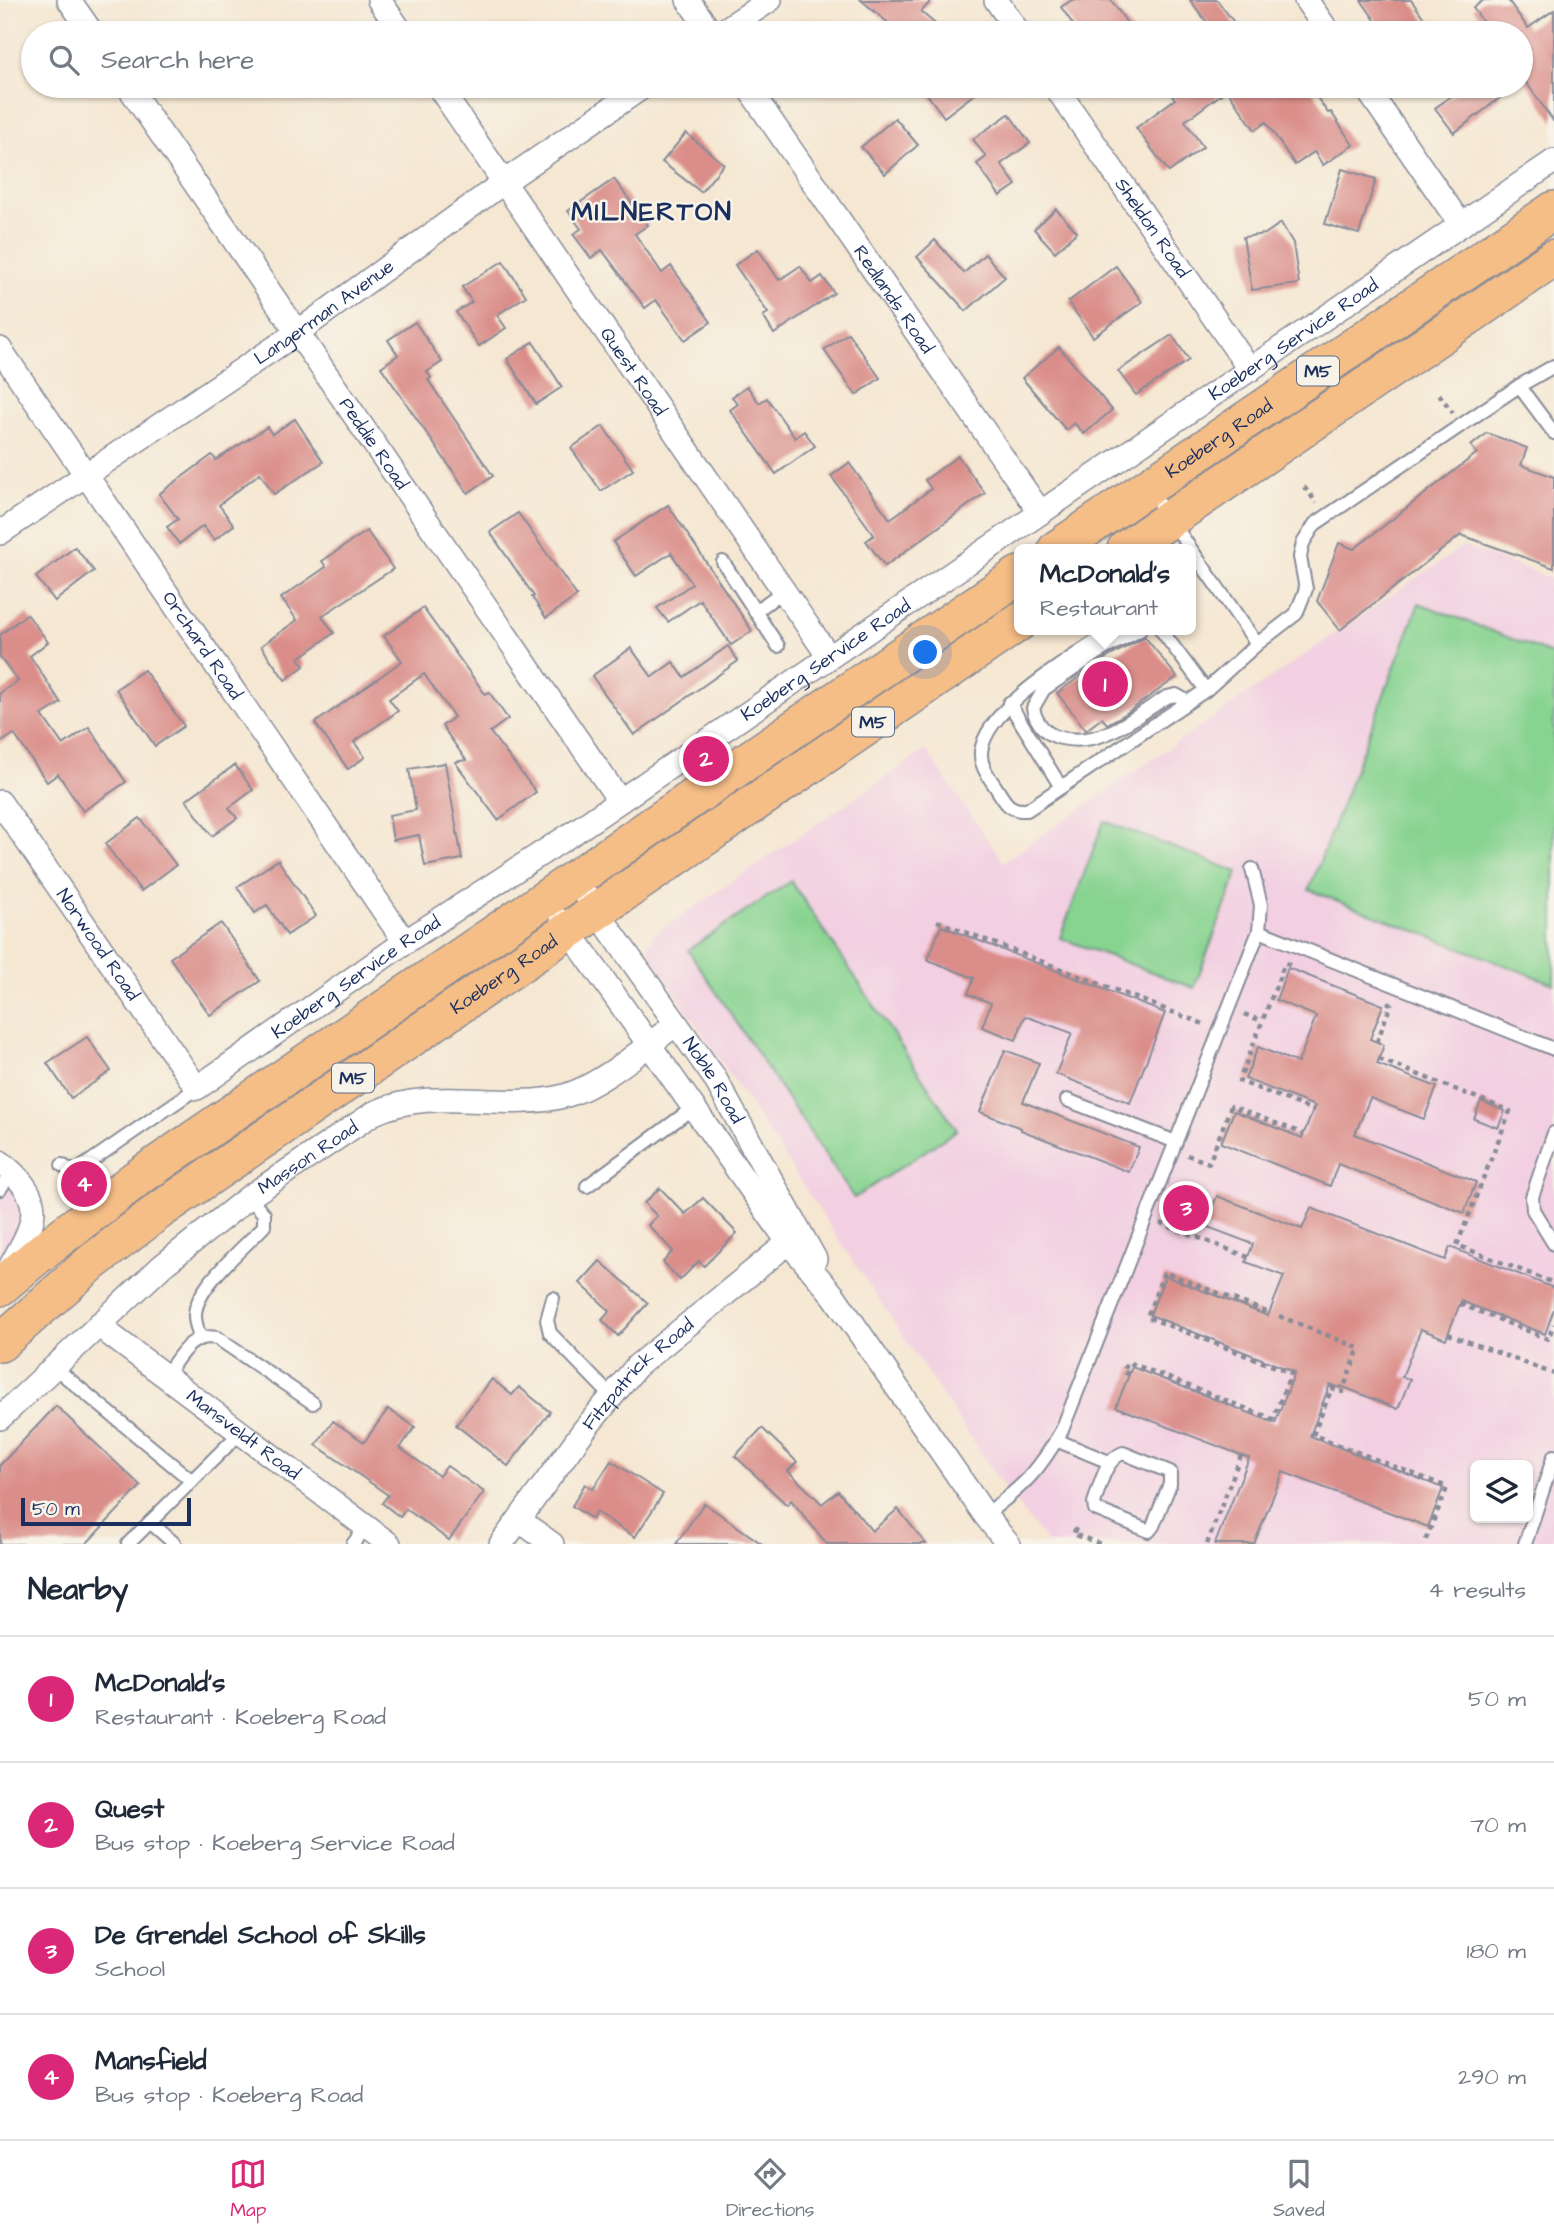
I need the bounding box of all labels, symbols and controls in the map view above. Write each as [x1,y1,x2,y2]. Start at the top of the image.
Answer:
search box [21,21,1533,98]
icon: search [45,41,83,79]
text: Search here [101,42,254,78]
street label: Sheldon Road [1108,172,1196,284]
district label: MILNERTON [571,194,733,230]
street label: Redlands Road [847,240,941,359]
street label: Langerman Avenue [249,253,399,371]
street label: Koeberg Service Road [1203,271,1384,407]
street label: Quest Road [594,322,674,421]
road number: M5 [1297,356,1339,386]
street label: Peddie Road [333,392,415,495]
street label: Koeberg Road [1160,392,1278,485]
popup [1014,544,1196,635]
text: McDonald's [1040,556,1170,592]
street label: Orchard Road [156,586,249,705]
street label: Koeberg Service Road [735,592,916,728]
text: Restaurant [1040,592,1158,624]
your location [908,635,942,669]
pin: 1 [1082,658,1128,710]
road number: M5 [852,708,894,736]
pin: 2 [683,733,729,785]
street label: Norwood Road [50,883,147,1006]
street label: Koeberg Service Road [266,909,446,1045]
street label: Koeberg Road [445,928,563,1021]
street label: Noble Road [676,1031,751,1129]
road number: M5 [332,1064,374,1092]
street label: Masson Road [252,1114,364,1201]
pin: 4 [61,1158,107,1210]
pin: 3 [1163,1182,1209,1234]
street label: Fitzpatrick Road [576,1311,700,1436]
street label: Mansveldt Road [181,1383,306,1487]
map controls [1470,1460,1533,1523]
button: layers [1470,1460,1533,1523]
scale bar [21,1495,191,1527]
text: 50 m [32,1496,80,1523]
text: Nearby [28,1569,128,1611]
text: 4 results [1428,1574,1526,1606]
text: McDonald's [95,1665,225,1701]
text: 1 [50,1683,52,1715]
text: 50 m [1468,1683,1526,1715]
text: Restaurant · Koeberg Road [95,1701,386,1733]
text: Quest [95,1791,164,1827]
text: 2 [44,1809,58,1841]
text: 70 m [1470,1809,1526,1841]
text: Bus stop · Koeberg Service Road [95,1827,455,1859]
text: De Grendel School of Skills [95,1917,426,1953]
text: 3 [45,1935,57,1967]
text: 180 m [1467,1935,1526,1967]
text: School [95,1953,165,1985]
text: Mansfield [95,2043,207,2079]
text: 4 [43,2061,59,2093]
text: 290 m [1458,2061,1526,2093]
text: Bus stop · Koeberg Road [95,2079,363,2111]
tab: Map [229,2155,267,2224]
tab: Directions [726,2155,814,2224]
tab: Saved [1273,2155,1325,2224]

